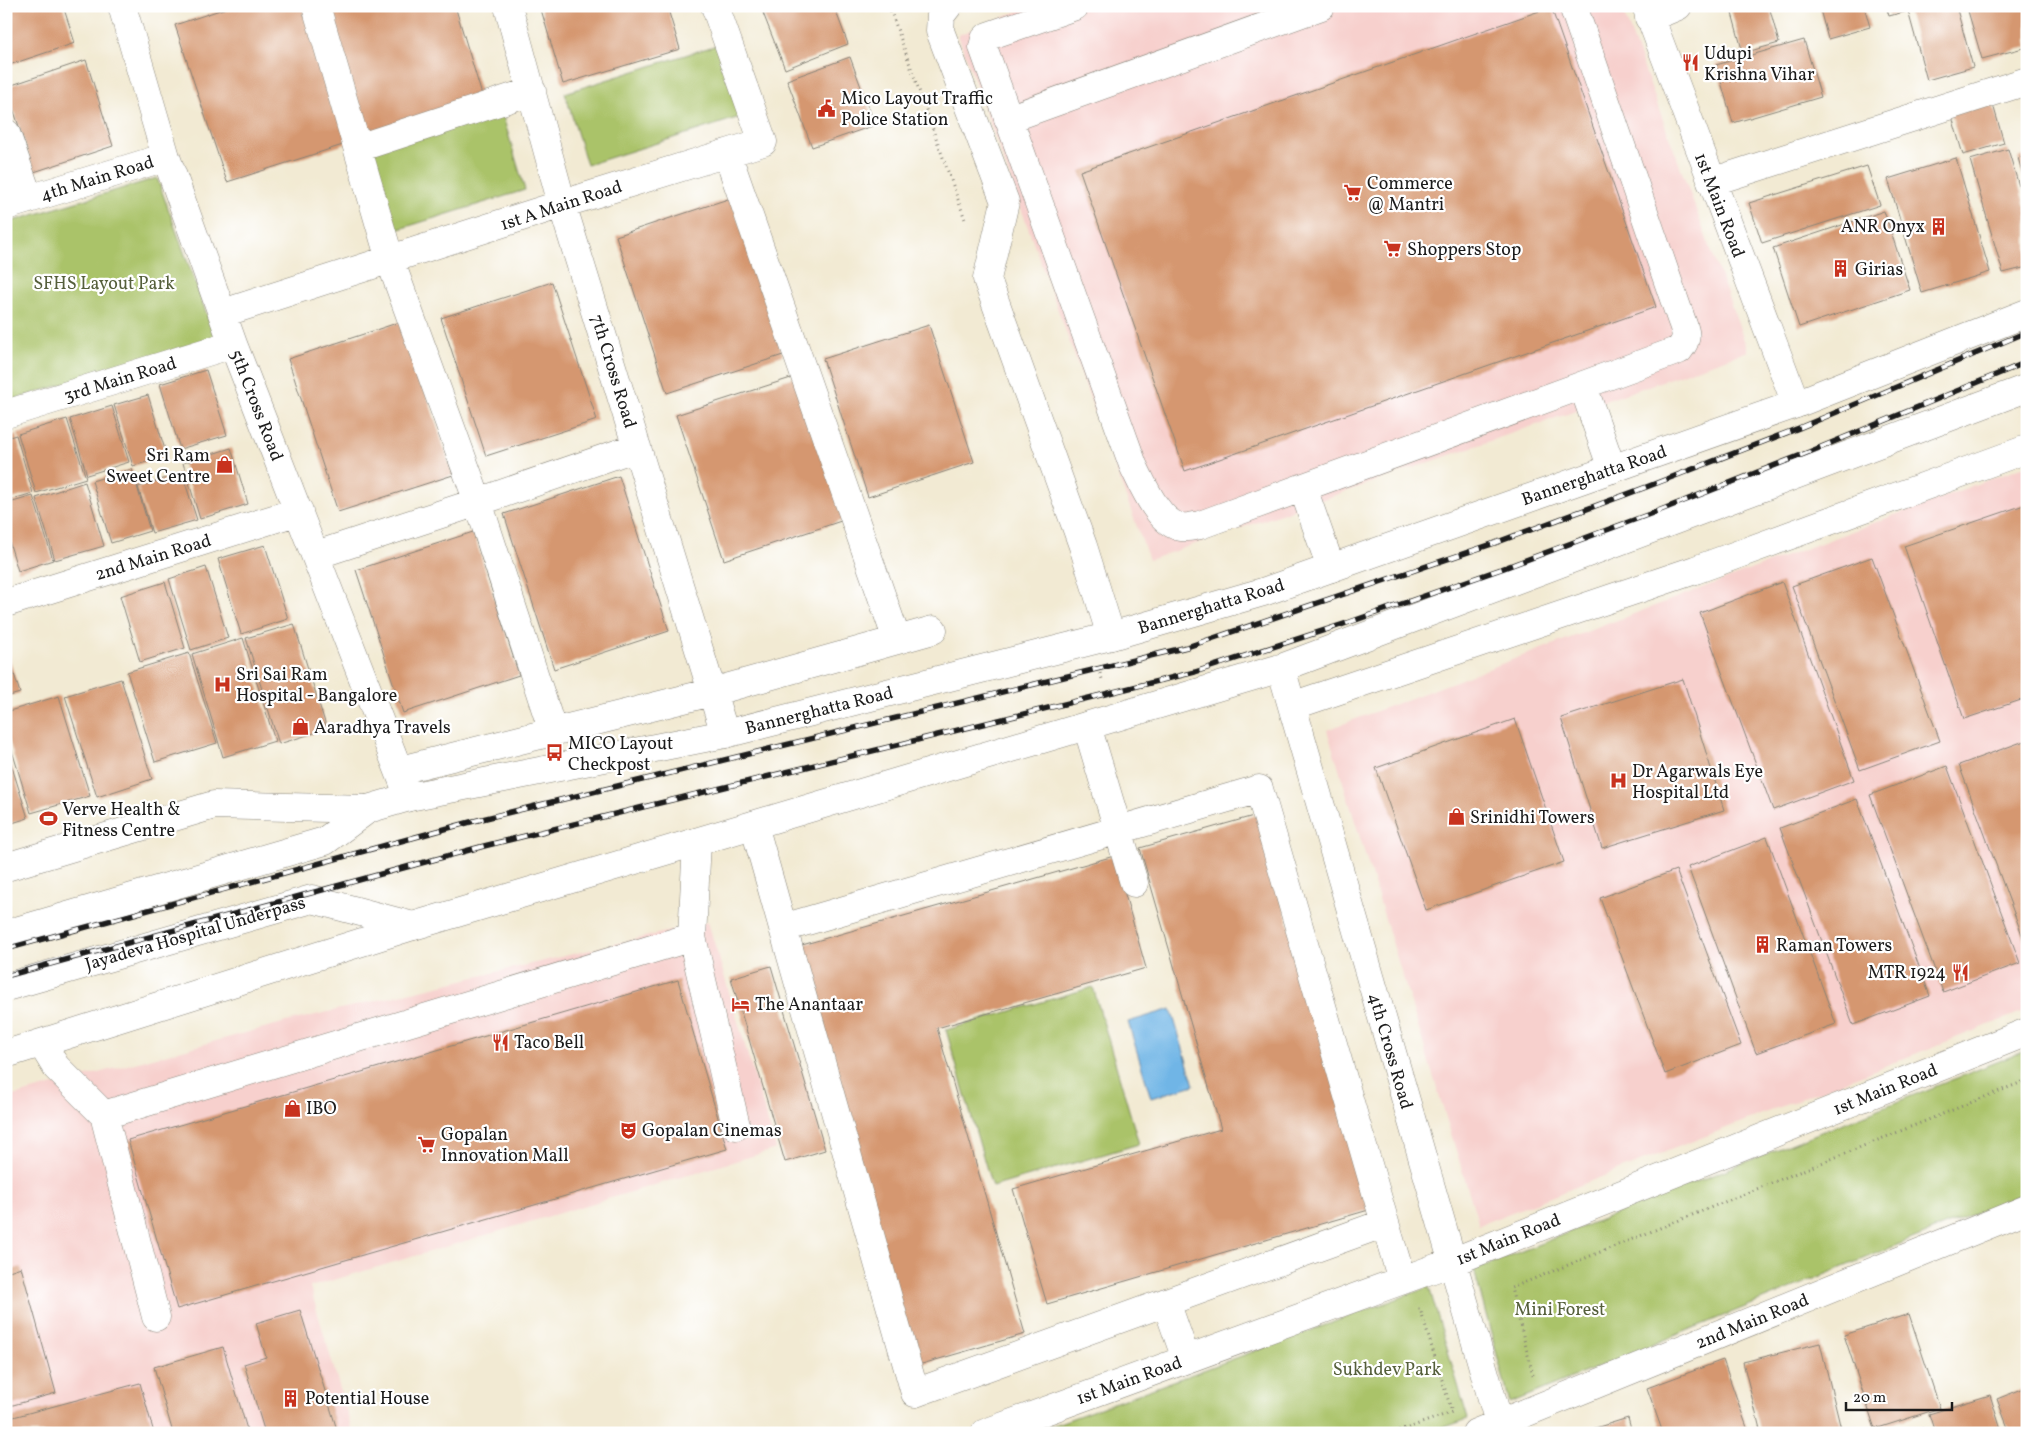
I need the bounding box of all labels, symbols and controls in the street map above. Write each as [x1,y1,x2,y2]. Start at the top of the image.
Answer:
place label: Udupi Krishna Vihar [1704,42,1815,88]
restaurant icon: Udupi Krishna Vihar [1680,53,1700,73]
place label: Mico Layout Traffic Police Station [841,87,993,133]
public building icon: Mico Layout Traffic Police Station [817,98,837,118]
street label: 1st Main Road [1687,149,1750,262]
street label: 4th Main Road [38,150,157,209]
place label: Commerce @ Mantri [1367,172,1453,218]
street label: 1st A Main Road [497,175,626,238]
supermarket icon: Commerce @ Mantri [1343,183,1363,203]
place label: ANR Onyx [1841,215,1925,240]
building icon: ANR Onyx [1929,216,1949,236]
place label: Shoppers Stop [1407,238,1521,263]
supermarket icon: Shoppers Stop [1383,239,1403,259]
place label: Girias [1855,258,1903,283]
building icon: Girias [1831,259,1851,279]
park label: SFHS Layout Park [33,272,175,297]
street label: 7th Cross Road [583,311,642,431]
street label: 5th Cross Road [223,346,288,465]
street label: 3rd Main Road [61,351,180,409]
street label: Bannerghatta Road [1519,440,1670,513]
place label: Sri Ram Sweet Centre [106,444,210,490]
shop icon: Sri Ram Sweet Centre [214,455,234,475]
street label: 2nd Main Road [92,529,215,588]
street label: Bannerghatta Road [1135,573,1288,642]
place label: Sri Sai Ram Hospital - Bangalore [236,663,397,709]
hospital icon: Sri Sai Ram Hospital - Bangalore [212,674,232,694]
street label: Bannerghatta Road [743,681,896,742]
place label: Aaradhya Travels [314,716,451,741]
shop icon: Aaradhya Travels [290,717,310,737]
place label: MICO Layout Checkpost [568,732,673,778]
bus stop icon: MICO Layout Checkpost [544,743,564,763]
place label: Dr Agarwals Eye Hospital Ltd [1632,760,1763,806]
hospital icon: Dr Agarwals Eye Hospital Ltd [1608,771,1628,791]
place label: Verve Health & Fitness Centre [62,798,181,844]
place label: Srinidhi Towers [1470,806,1595,831]
shop icon: Srinidhi Towers [1446,807,1466,827]
sports icon: Verve Health & Fitness Centre [38,809,58,829]
street label: Jayadeva Hospital Underpass [82,891,309,978]
place label: Raman Towers [1776,934,1892,959]
building icon: Raman Towers [1752,935,1772,955]
place label: MTR 1924 [1868,961,1946,986]
restaurant icon: MTR 1924 [1950,962,1970,982]
street label: 4th Cross Road [1361,990,1418,1112]
place label: The Anantaar [755,993,863,1018]
hotel icon: The Anantaar [731,994,751,1014]
place label: Taco Bell [514,1031,584,1056]
restaurant icon: Taco Bell [490,1032,510,1052]
street label: 1st Main Road [1830,1058,1942,1123]
place label: IBO [306,1097,337,1122]
shop icon: IBO [282,1098,302,1118]
place label: Gopalan Cinemas [642,1119,782,1144]
theatre icon: Gopalan Cinemas [618,1120,638,1140]
place label: Gopalan Innovation Mall [441,1123,569,1169]
supermarket icon: Gopalan Innovation Mall [417,1134,437,1154]
street label: 1st Main Road [1453,1208,1565,1273]
street label: 2nd Main Road [1692,1288,1813,1357]
park label: Mini Forest [1515,1298,1605,1323]
street label: 1st Main Road [1073,1351,1186,1412]
park label: Sukhdev Park [1333,1358,1441,1383]
scale bar [1846,1379,1952,1411]
place label: Potential House [305,1387,429,1412]
building icon: Potential House [281,1388,301,1408]
text: 20 m [1853,1388,1886,1409]

